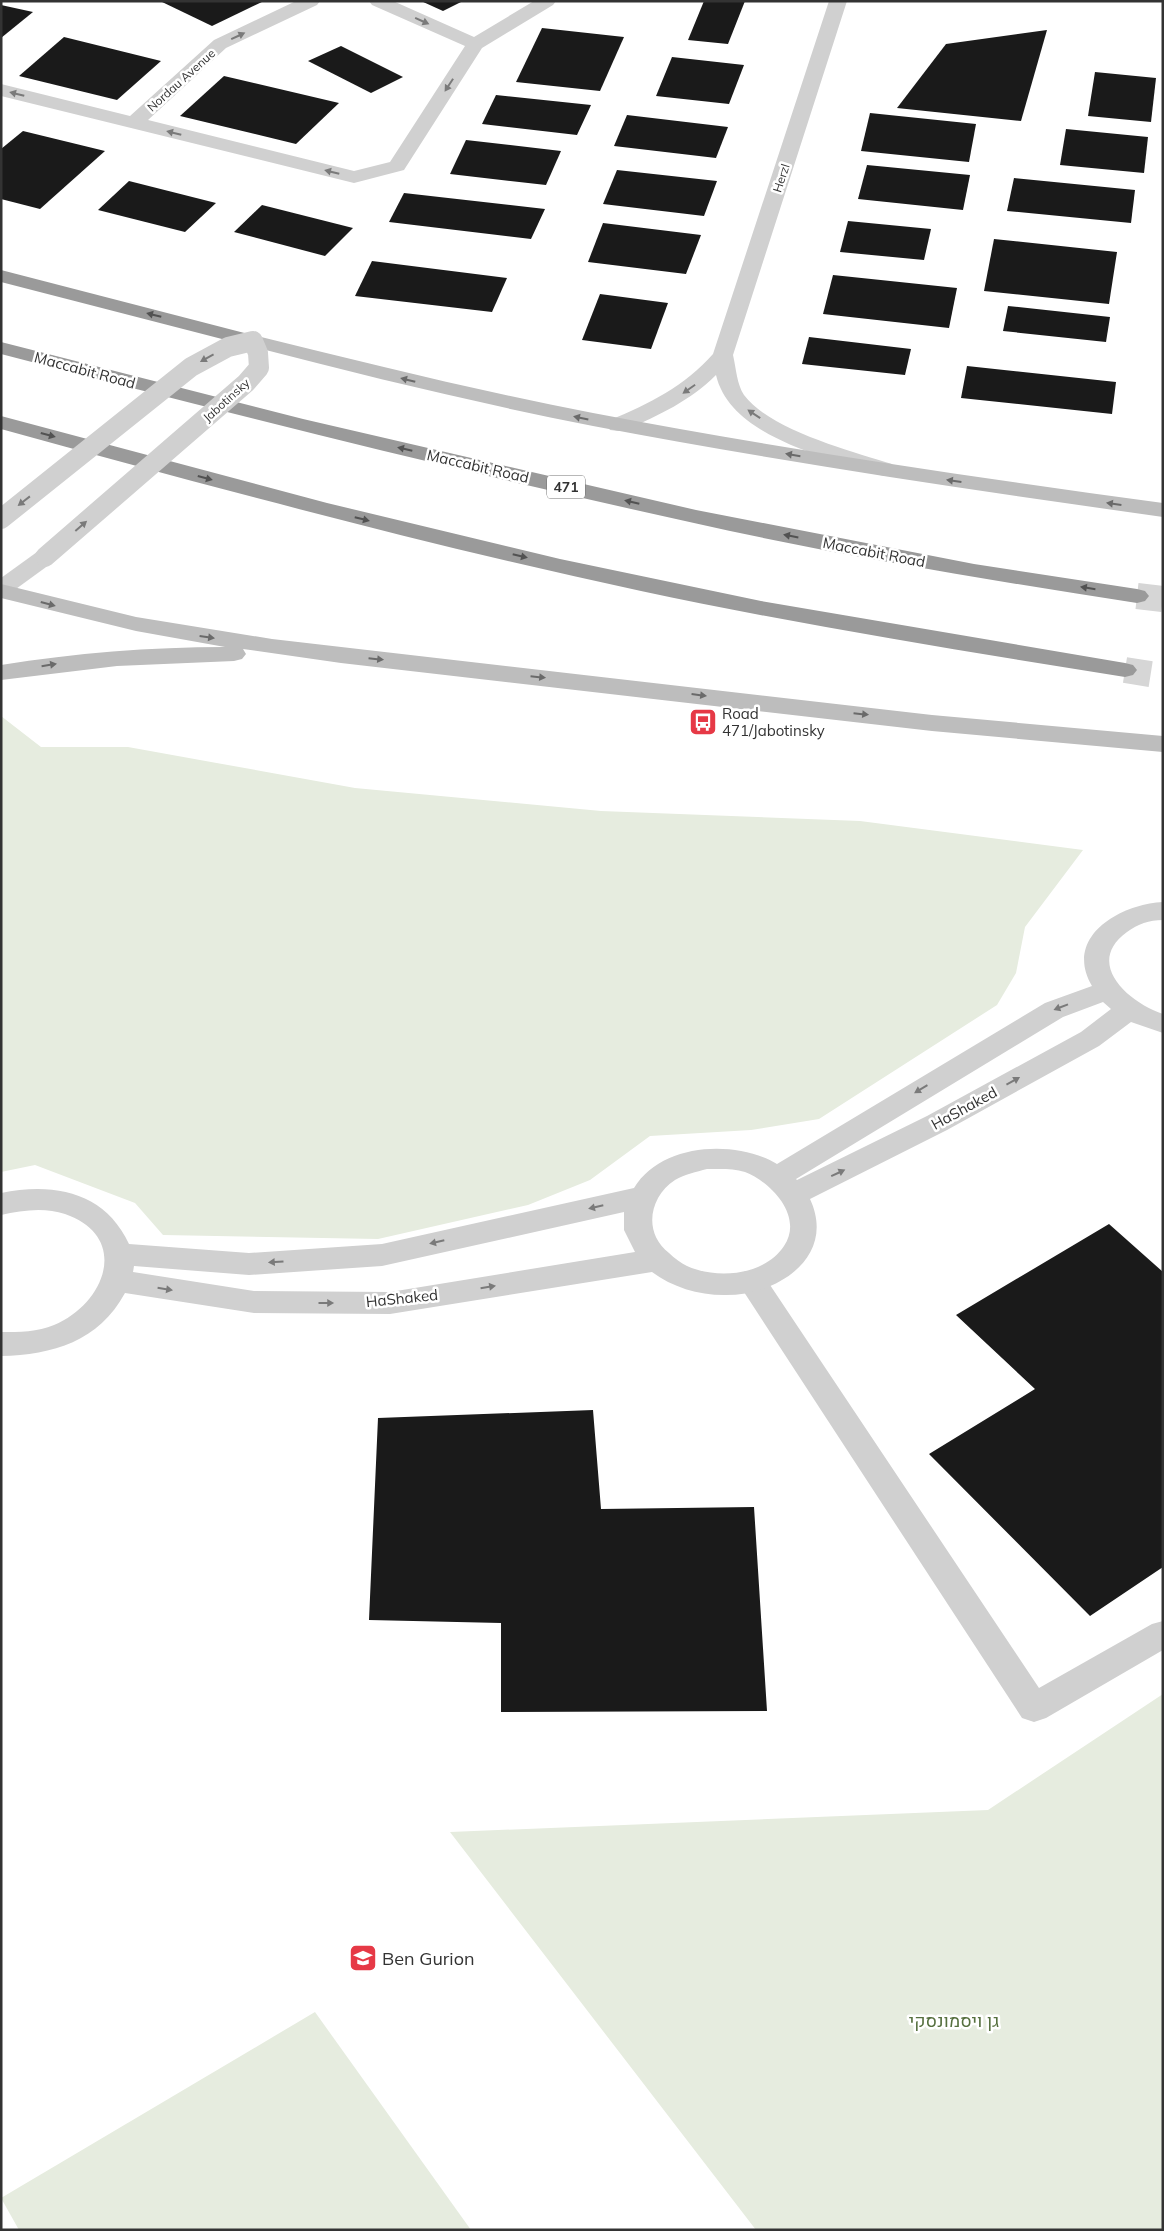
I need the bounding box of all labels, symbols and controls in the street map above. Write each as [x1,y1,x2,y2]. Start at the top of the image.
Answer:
one-way arrow [415,17,429,25]
one-way arrow [231,32,245,40]
street label: Nordau Avenue [144,46,218,114]
one-way arrow [444,79,453,92]
one-way arrow [9,90,24,98]
one-way arrow [167,129,182,137]
street label: Herzl [769,162,793,194]
one-way arrow [325,167,340,175]
one-way arrow [147,311,162,319]
street label: Maccabit Road [32,347,138,393]
one-way arrow [200,354,215,362]
street label: Jabotinsky [200,375,253,425]
one-way arrow [400,376,415,384]
one-way arrow [682,384,696,394]
one-way arrow [747,409,760,419]
one-way arrow [573,413,589,421]
one-way arrow [41,431,56,439]
one-way arrow [398,445,413,453]
street label: Maccabit Road [425,445,531,487]
one-way arrow [785,451,801,459]
one-way arrow [197,474,212,482]
road number: 471 [547,476,585,498]
one-way arrow [945,477,961,485]
one-way arrow [18,495,31,506]
one-way arrow [624,498,639,506]
one-way arrow [1106,500,1122,508]
one-way arrow [355,515,370,523]
one-way arrow [75,520,88,531]
one-way arrow [782,531,798,539]
street label: Maccabit Road [821,533,927,571]
one-way arrow [513,552,528,560]
one-way arrow [1080,584,1096,592]
one-way arrow [41,601,56,609]
one-way arrow [199,633,215,641]
one-way arrow [369,655,385,663]
one-way arrow [42,660,58,668]
one-way arrow [530,673,546,681]
one-way arrow [692,691,708,699]
place label: Road 471/Jabotinsky [722,704,825,740]
bus stop icon: Road 471/Jabotinsky [688,707,718,737]
one-way arrow [853,710,869,718]
one-way arrow [1053,1003,1068,1011]
one-way arrow [1006,1077,1019,1086]
street label: HaShaked [928,1082,1000,1134]
one-way arrow [915,1085,928,1094]
one-way arrow [831,1169,845,1177]
one-way arrow [588,1203,603,1211]
one-way arrow [429,1238,445,1246]
one-way arrow [268,1258,284,1266]
one-way arrow [480,1282,496,1290]
one-way arrow [157,1285,173,1293]
street label: HaShaked [365,1285,439,1311]
one-way arrow [319,1299,335,1307]
school or university icon: Ben Gurion [348,1943,378,1973]
place label: Ben Gurion [382,1947,474,1970]
park label: גן ויסמונסקי [909,2009,999,2032]

